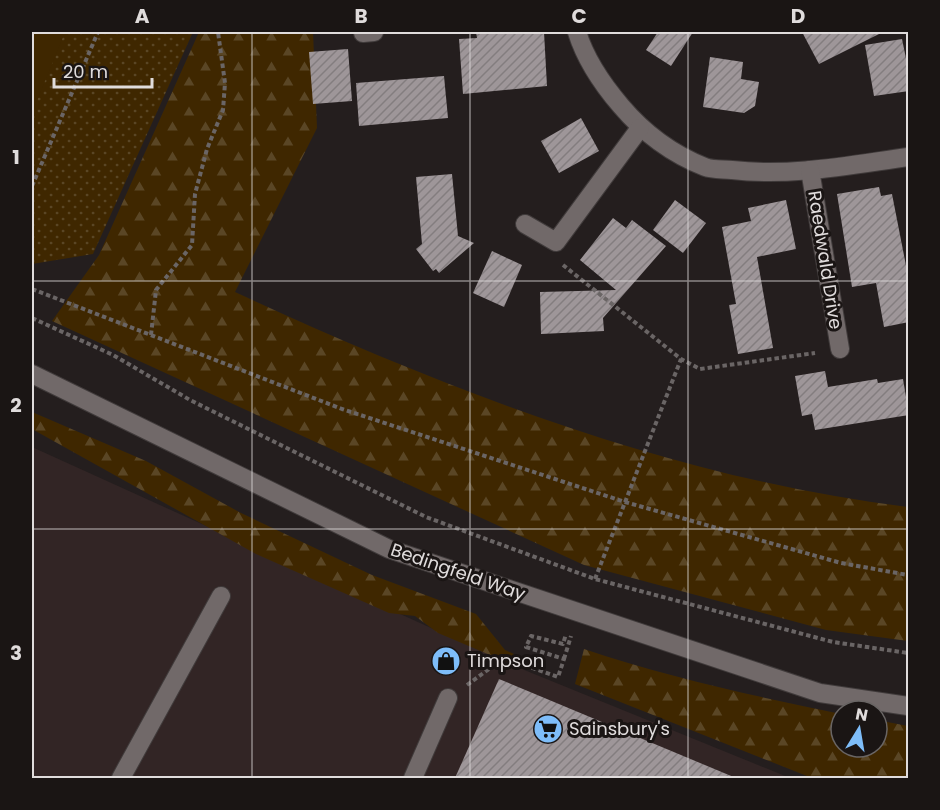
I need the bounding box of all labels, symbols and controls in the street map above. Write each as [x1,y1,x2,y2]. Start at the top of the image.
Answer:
text: A [135,2,150,30]
text: B [354,2,368,30]
text: C [571,2,587,30]
text: D [791,2,805,30]
scale bar [54,51,152,89]
text: 20 m [63,59,108,84]
text: 1 [12,143,20,171]
street label: Raedwald Drive [802,189,849,331]
text: 2 [10,391,22,419]
street label: Bedingfeld Way [388,537,529,606]
text: 3 [10,639,22,667]
shop icon: Timpson [430,645,462,677]
place label: Timpson [467,648,544,673]
north arrow [829,699,889,759]
text: N [854,702,870,727]
supermarket icon: Sainsbury's [532,713,564,745]
place label: Sainsbury's [569,716,670,741]

